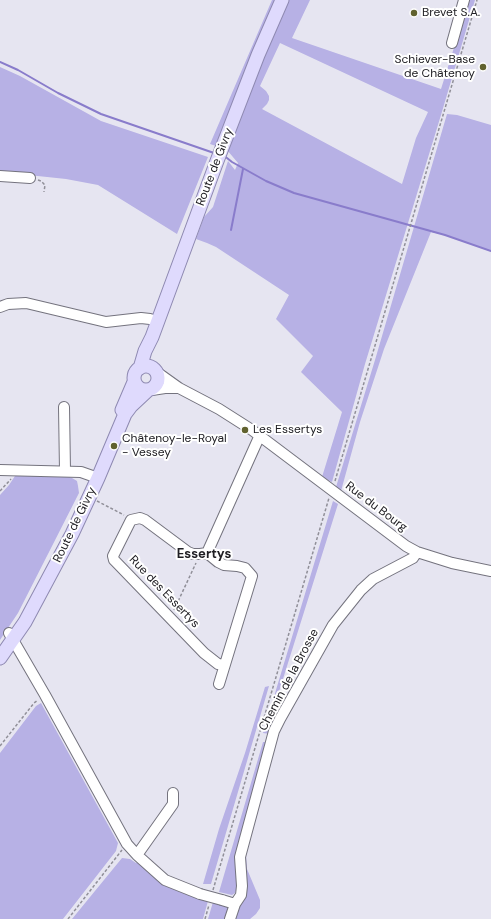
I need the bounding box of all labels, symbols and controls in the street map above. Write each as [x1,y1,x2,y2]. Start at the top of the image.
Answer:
place label: Brevet S.A. [422,6,480,20]
marker: Brevet S.A. [409,8,419,18]
place label: Schiever-Base de Châtenoy [394,53,475,81]
marker: Schiever-Base de Châtenoy [478,62,488,72]
street label: Route de Givry [194,126,236,208]
place label: Les Essertys [253,423,322,437]
marker: Les Essertys [240,425,250,435]
place label: Châtenoy-le-Royal - Vessey [122,432,227,460]
marker: Châtenoy-le-Royal - Vessey [109,441,119,451]
street label: Rue du Bourg [342,479,410,535]
street label: Route de Givry [51,485,99,565]
district label: Essertys [177,547,231,563]
street label: Rue des Essertys [126,553,202,631]
street label: Chemin de la Brosse [256,627,322,733]

